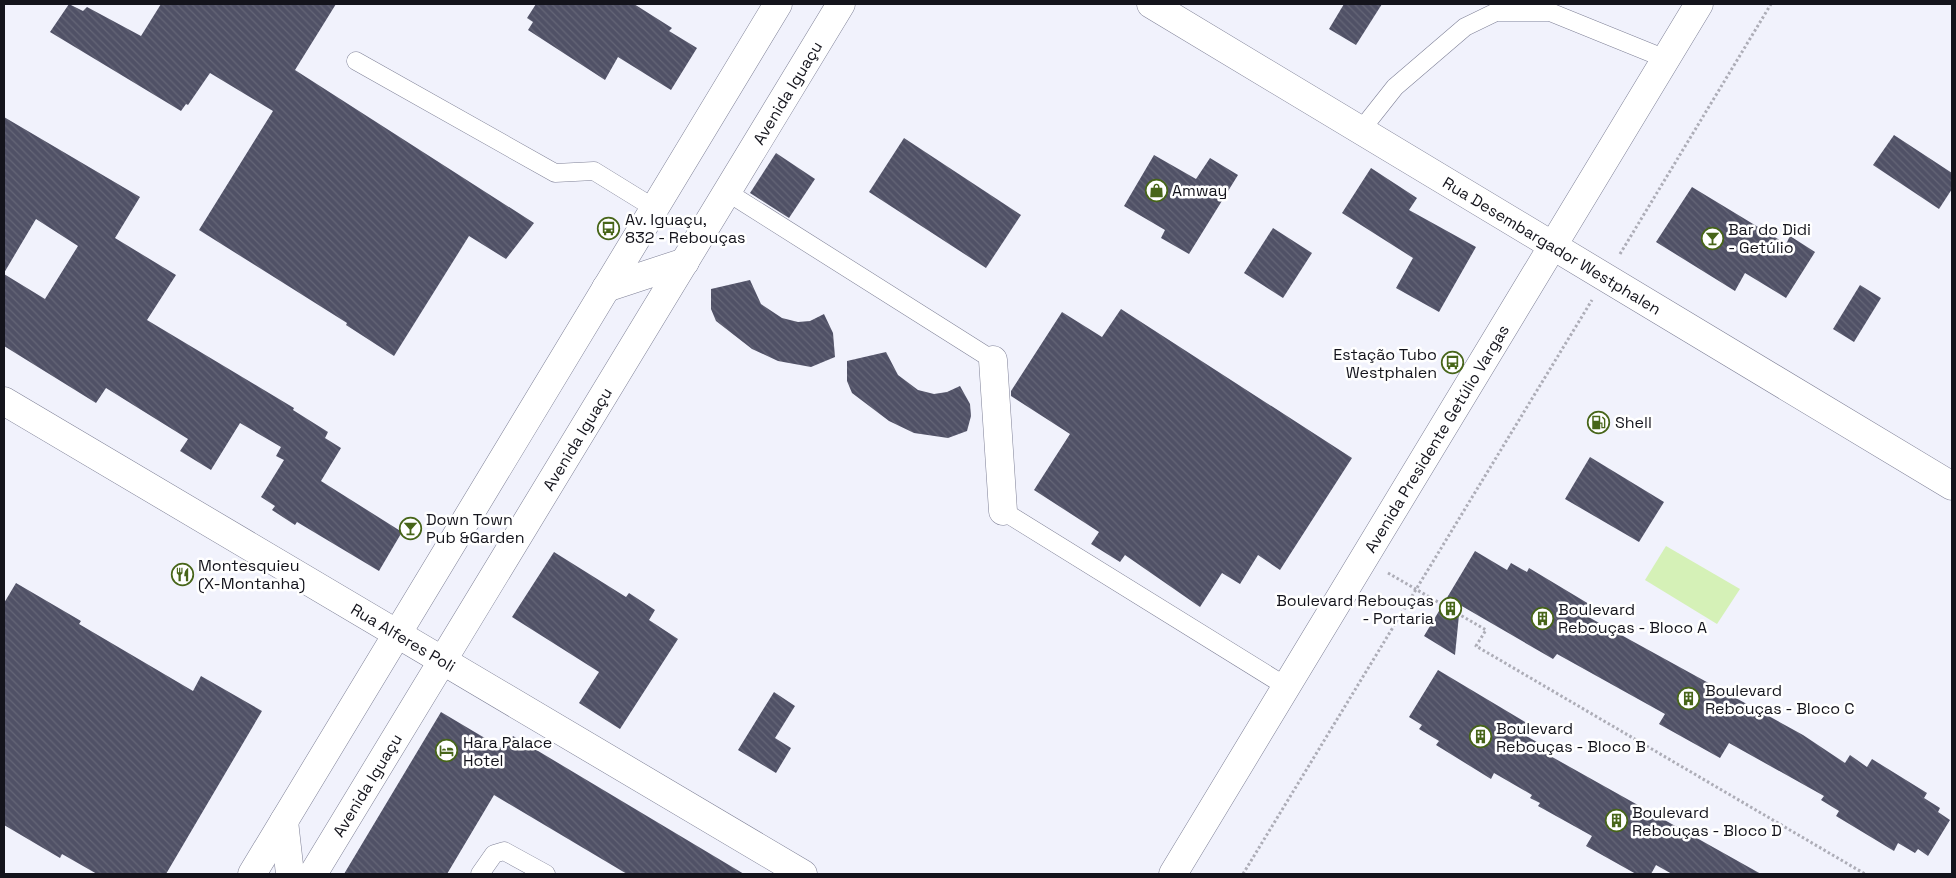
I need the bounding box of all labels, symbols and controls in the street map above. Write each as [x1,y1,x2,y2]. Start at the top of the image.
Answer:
street label: Avenida Iguaçu [748,37,827,148]
street label: Rua Desembargador Westphalen [1439,172,1665,319]
shop icon: Amway [1144,178,1168,202]
place label: Amway [1172,180,1227,201]
place label: Av. Iguaçu, 832 - Rebouças [625,209,746,248]
bus stop icon: Av. Iguaçu, 832 - Rebouças [597,216,621,240]
place label: Bar do Didi - Getúlio [1728,219,1811,258]
bar icon: Bar do Didi - Getúlio [1700,226,1724,250]
street label: Avenida Presidente Getúlio Vargas [1359,320,1513,556]
place label: Estação Tubo Westphalen [1333,344,1437,383]
bus stop icon: Estação Tubo Westphalen [1441,351,1465,375]
street label: Avenida Iguaçu [538,383,616,494]
fuel station icon: Shell [1587,410,1611,434]
place label: Shell [1615,412,1652,433]
place label: Down Town Pub &Garden [426,509,525,548]
bar icon: Down Town Pub &Garden [398,516,422,540]
place label: Montesquieu (X-Montanha) [198,555,305,594]
restaurant icon: Montesquieu (X-Montanha) [170,562,194,586]
place label: Boulevard Rebouças - Portaria [1276,590,1434,629]
building icon: Boulevard Rebouças - Portaria [1438,597,1462,621]
street label: Rua Alferes Poli [347,598,459,676]
place label: Boulevard Rebouças - Bloco A [1558,599,1707,638]
building icon: Boulevard Rebouças - Bloco A [1530,606,1554,630]
place label: Boulevard Rebouças - Bloco C [1705,680,1855,719]
building icon: Boulevard Rebouças - Bloco C [1677,687,1701,711]
place label: Boulevard Rebouças - Bloco B [1496,718,1646,757]
building icon: Boulevard Rebouças - Bloco B [1468,725,1492,749]
street label: Avenida Iguaçu [328,730,406,841]
place label: Hara Palace Hotel [463,732,552,771]
hotel icon: Hara Palace Hotel [435,739,459,763]
place label: Boulevard Rebouças - Bloco D [1632,802,1782,841]
building icon: Boulevard Rebouças - Bloco D [1604,809,1628,833]

